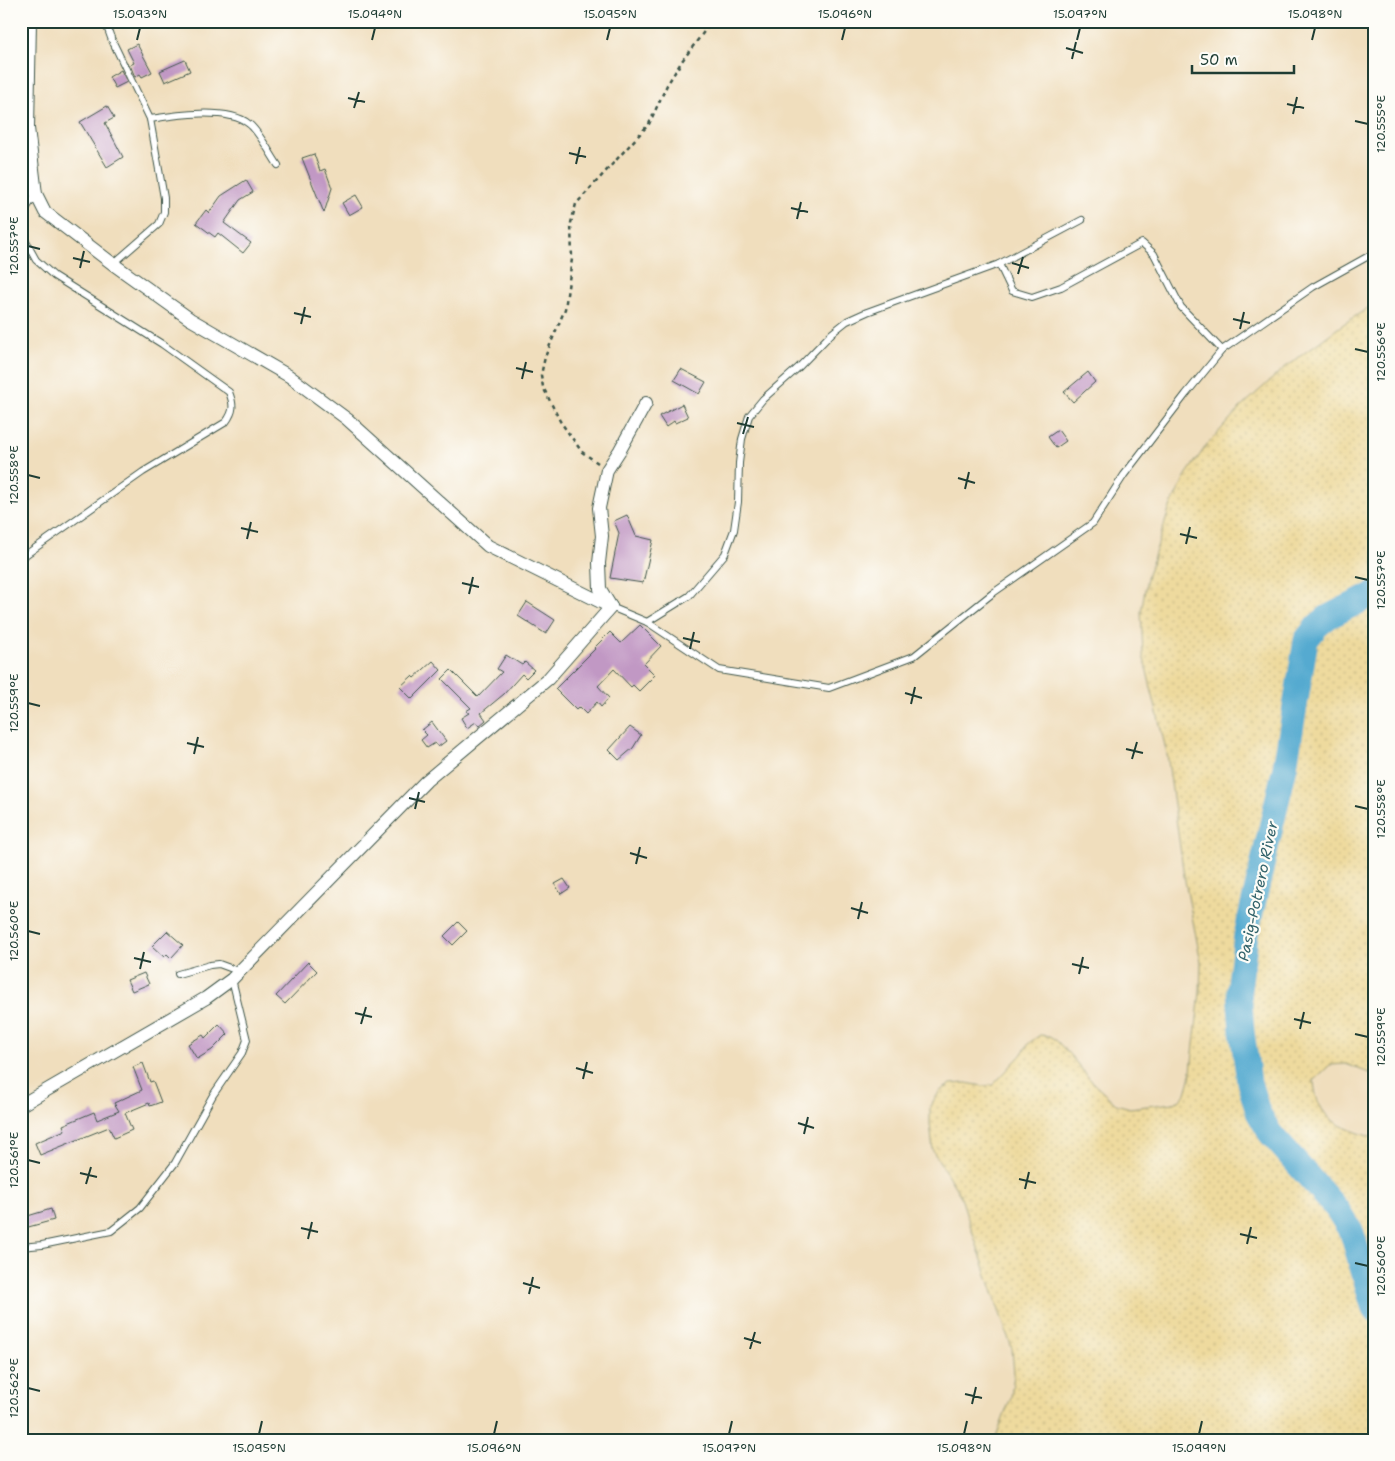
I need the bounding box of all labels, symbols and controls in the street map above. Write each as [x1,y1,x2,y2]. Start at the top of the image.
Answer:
text: 15.093°N [113,6,167,22]
text: 15.094°N [348,6,402,22]
text: 15.095°N [583,6,637,22]
text: 15.096°N [818,6,872,22]
text: 15.097°N [1053,6,1107,22]
text: 15.098°N [1288,6,1342,22]
scale bar [1192,42,1295,74]
text: 50 m [1200,50,1238,70]
text: 120.555°E [1373,95,1389,153]
text: 120.557°E [6,216,22,276]
text: 120.556°E [1373,322,1389,382]
text: 120.558°E [6,445,22,505]
text: 120.557°E [1373,550,1389,610]
text: 120.559°E [6,673,22,733]
text: 120.558°E [1373,779,1389,839]
water label: Pasig-Potrero River [1233,818,1283,963]
text: 120.560°E [6,901,22,961]
text: 120.559°E [1373,1007,1389,1067]
text: 120.561°E [6,1132,22,1188]
text: 120.560°E [1373,1236,1389,1296]
text: 120.562°E [6,1358,22,1418]
text: 15.095°N [232,1440,286,1456]
text: 15.096°N [467,1440,521,1456]
text: 15.097°N [702,1440,756,1456]
text: 15.098°N [937,1440,991,1456]
text: 15.099°N [1172,1440,1226,1456]

